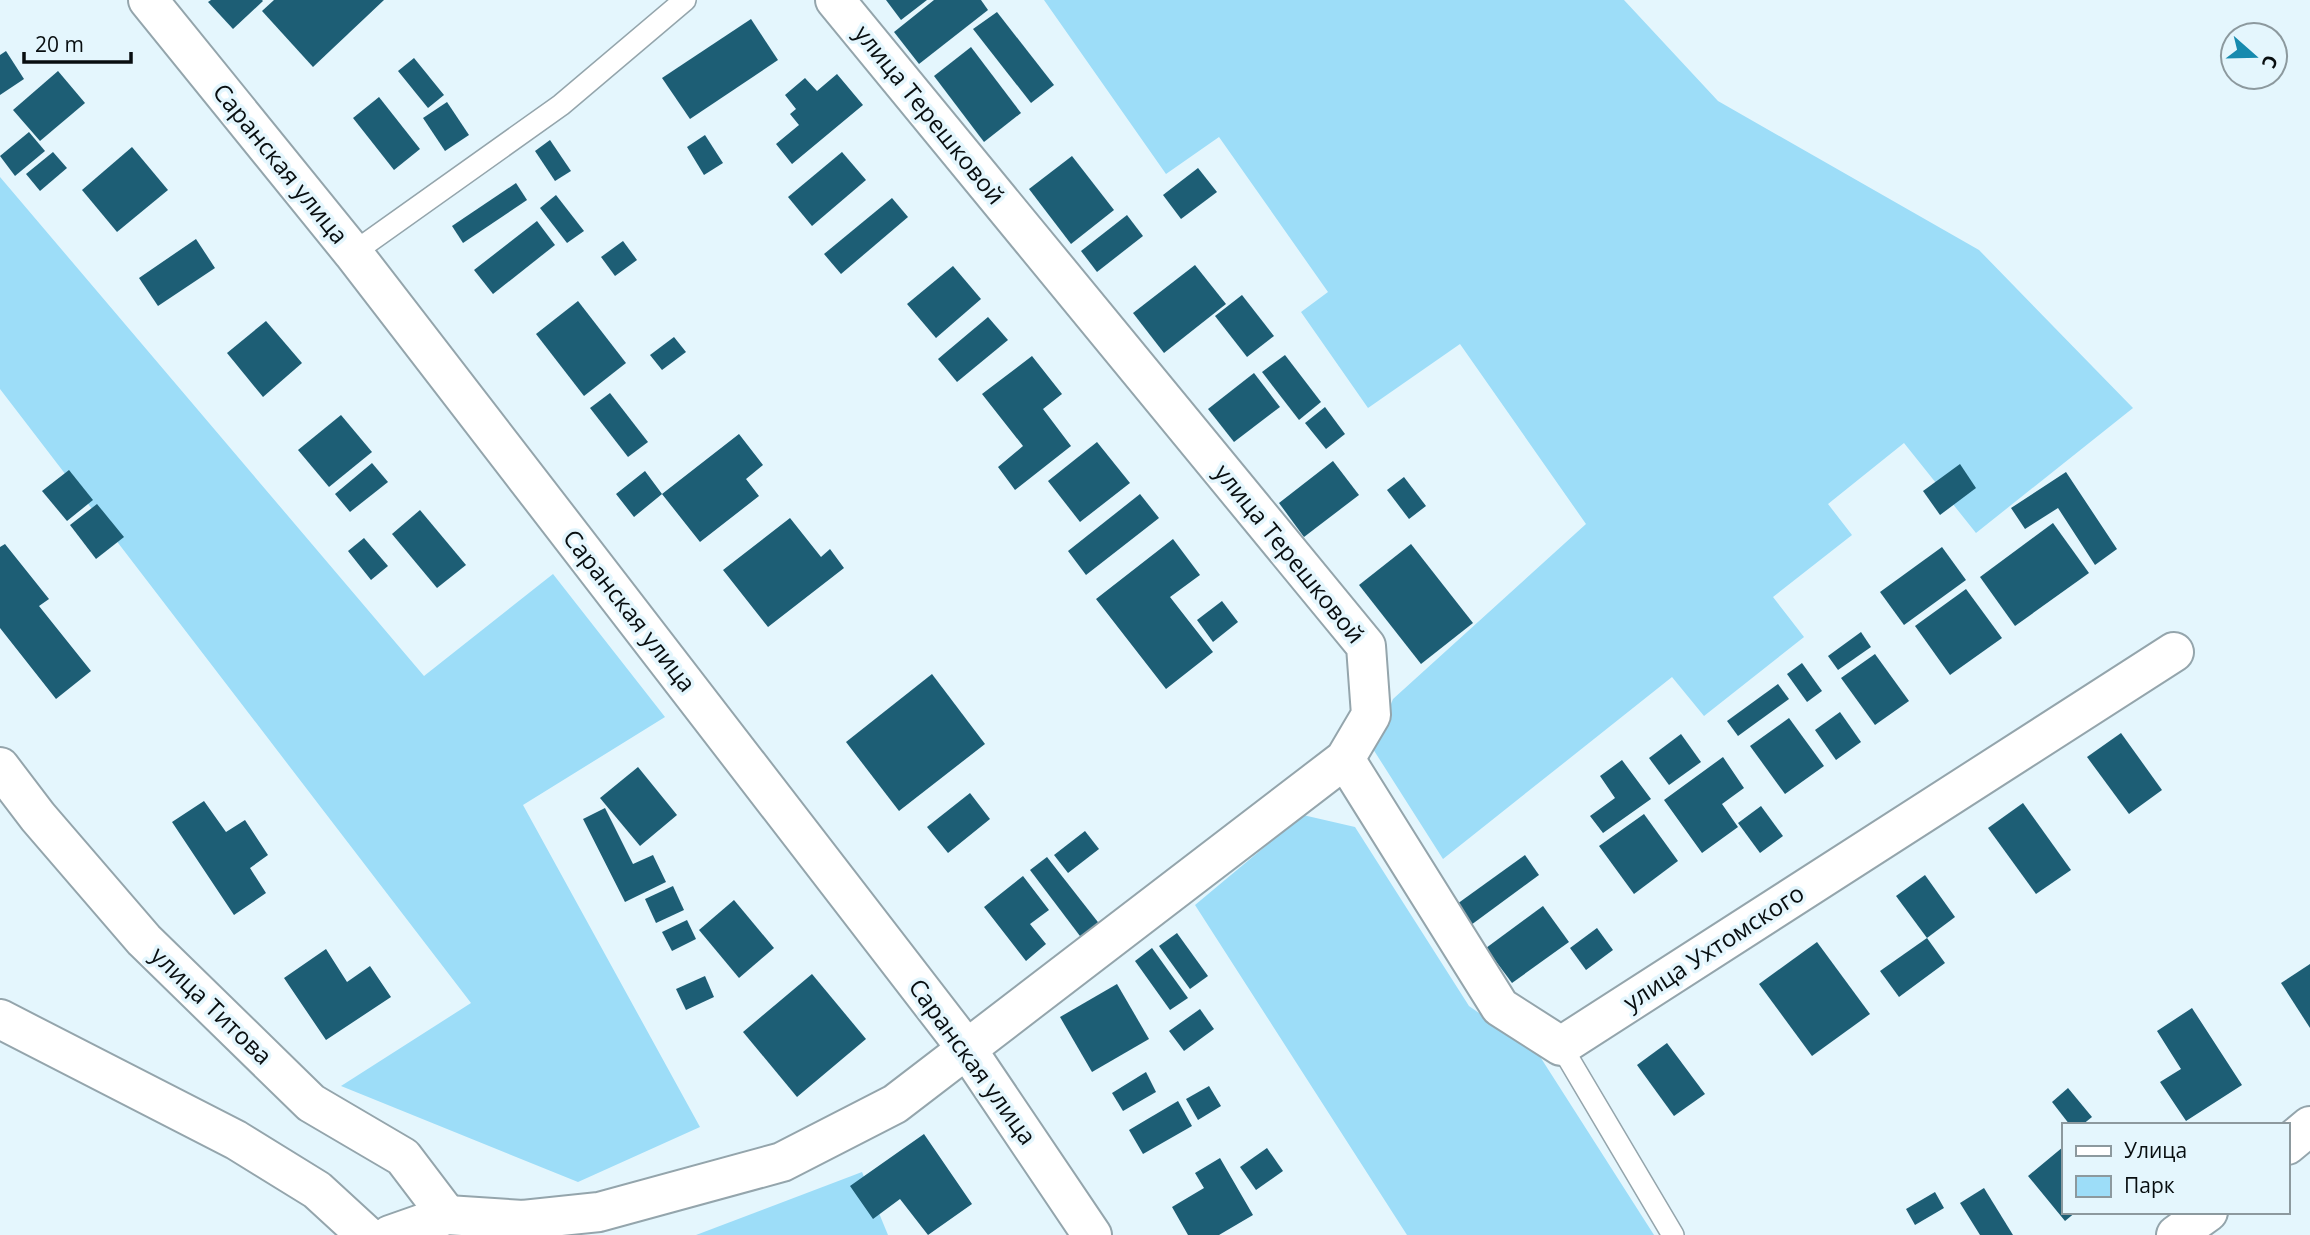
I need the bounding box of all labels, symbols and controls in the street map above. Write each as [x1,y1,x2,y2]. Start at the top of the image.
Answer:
street label: улица Терешковой [847,17,1013,211]
scale bar [24,21,131,65]
north arrow [2219,21,2289,91]
text: 20 m [35,30,84,58]
text: С [2256,52,2284,72]
street label: Саранская улица [206,76,356,250]
street label: улица Терешковой [1207,456,1373,650]
street label: Саранская улица [556,522,704,698]
street label: улица Ухтомского [1616,876,1810,1018]
street label: улица Титова [144,939,280,1071]
street label: Саранская улица [902,971,1045,1151]
legend [2062,1123,2289,1214]
text: Улица [2124,1136,2187,1164]
text: Парк [2124,1171,2175,1199]

